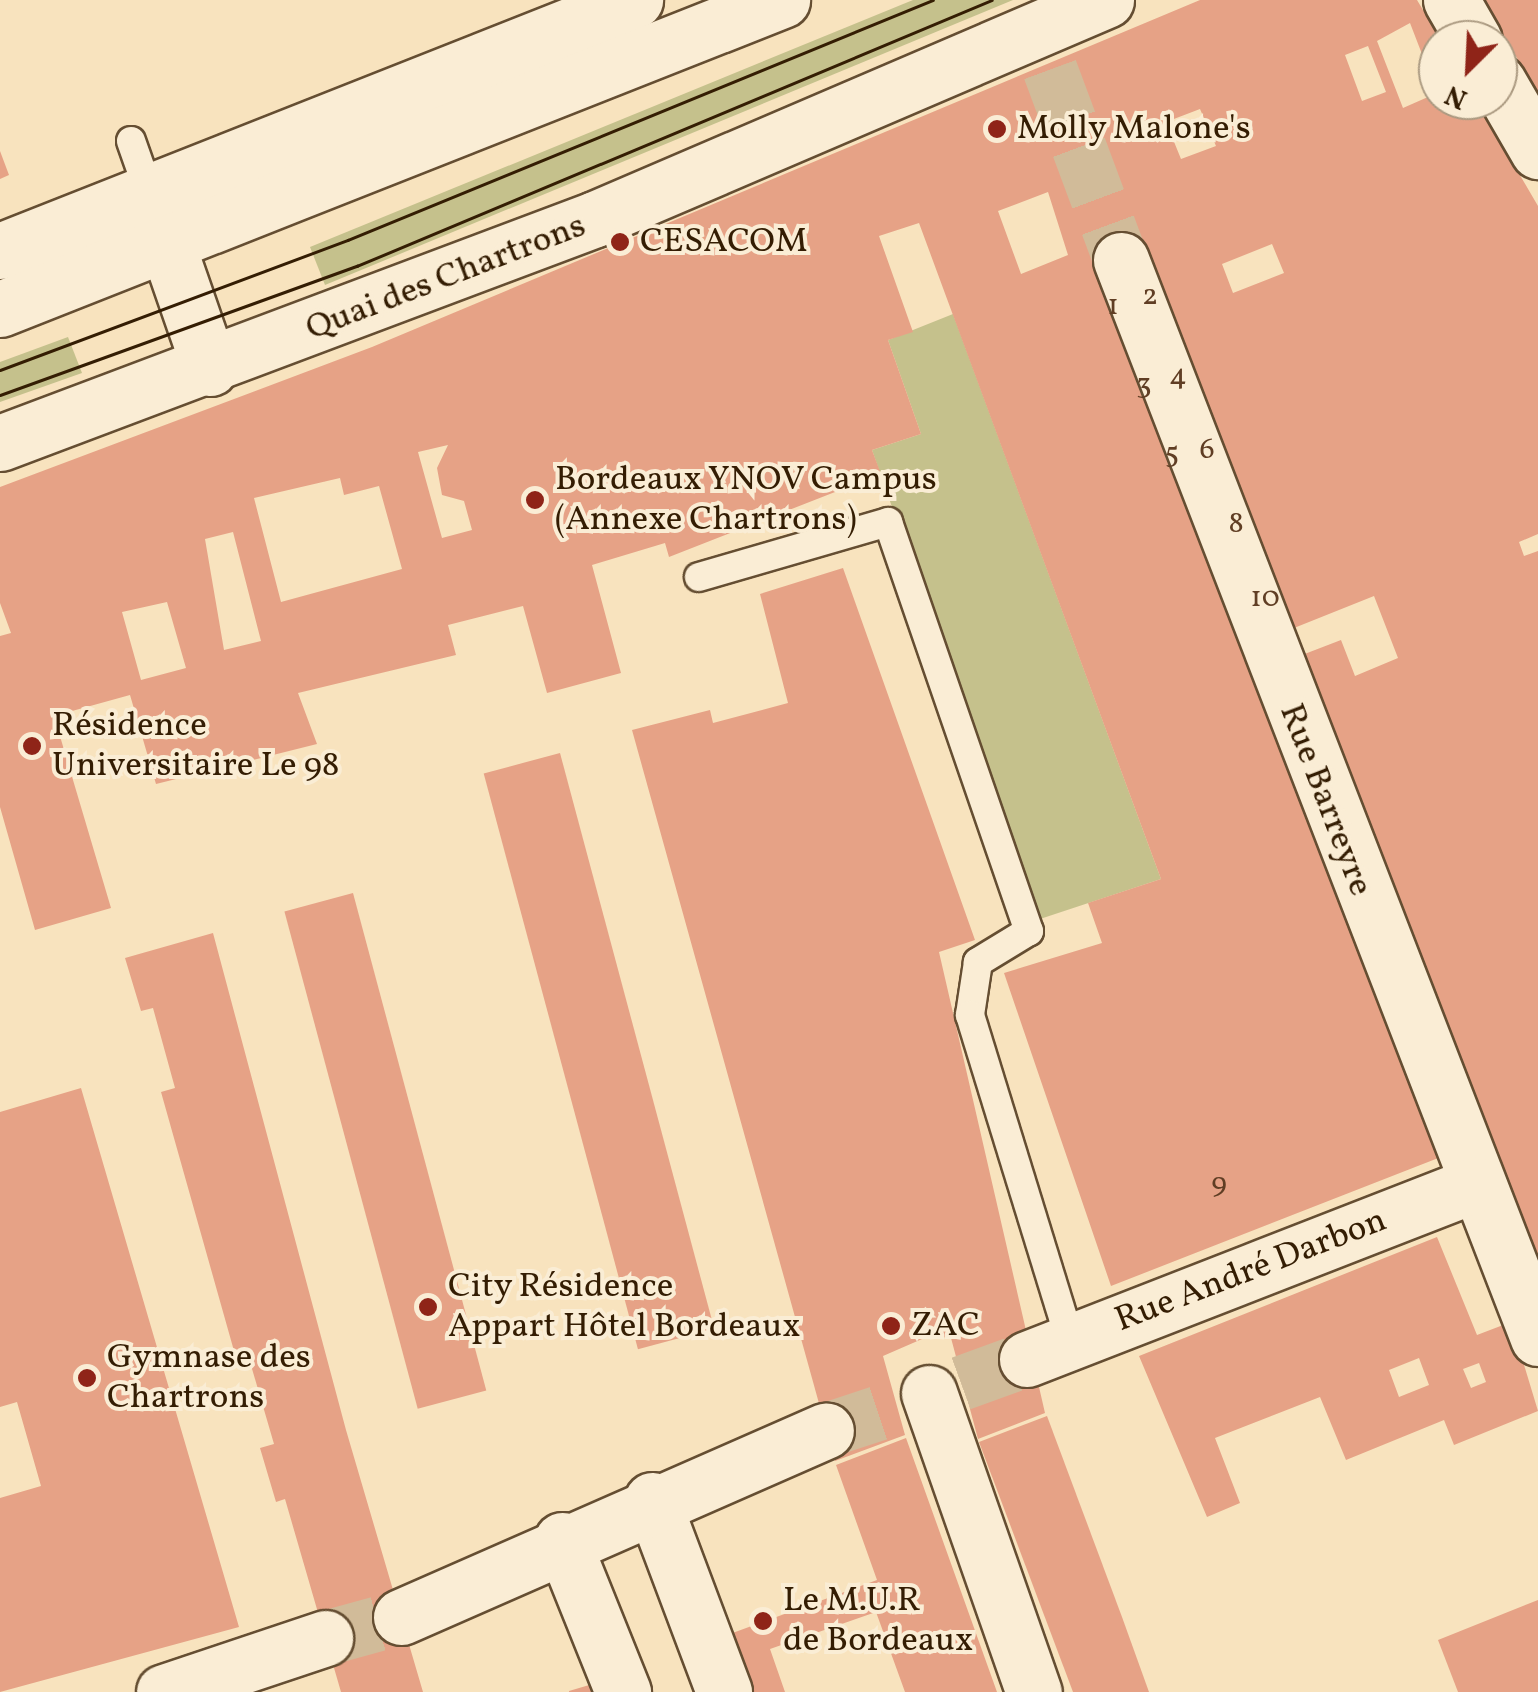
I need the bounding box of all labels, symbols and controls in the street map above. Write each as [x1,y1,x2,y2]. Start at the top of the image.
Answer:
north arrow [1418,20,1518,120]
text: N [1439,74,1474,118]
place label: Molly Malone's [1017,108,1252,150]
marker: Molly Malone's [986,118,1008,140]
street label: Quai des Chartrons [300,205,592,351]
place label: CESACOM [640,221,807,263]
marker: CESACOM [609,231,631,253]
house number: 2 [1142,278,1158,314]
house number: 1 [1107,288,1119,324]
house number: 4 [1169,358,1187,394]
house number: 3 [1136,367,1152,403]
house number: 6 [1199,432,1215,468]
house number: 5 [1165,436,1179,472]
place label: Bordeaux YNOV Campus (Annexe Chartrons) [555,459,939,541]
marker: Bordeaux YNOV Campus (Annexe Chartrons) [524,489,546,511]
house number: 8 [1228,506,1244,542]
house number: 10 [1250,580,1280,616]
street label: Rue Barreyre [1269,698,1381,902]
place label: Résidence Universitaire Le 98 [52,705,340,787]
marker: Résidence Universitaire Le 98 [21,735,43,757]
house number: 9 [1211,1166,1227,1202]
street label: Rue André Darbon [1109,1200,1393,1342]
place label: City Résidence Appart Hôtel Bordeaux [448,1266,801,1348]
marker: City Résidence Appart Hôtel Bordeaux [417,1296,439,1318]
place label: ZAC [911,1305,980,1347]
marker: ZAC [880,1315,902,1337]
place label: Gymnase des Chartrons [107,1337,311,1419]
marker: Gymnase des Chartrons [76,1367,98,1389]
place label: Le M.U.R de Bordeaux [783,1580,973,1662]
marker: Le M.U.R de Bordeaux [752,1610,774,1632]

